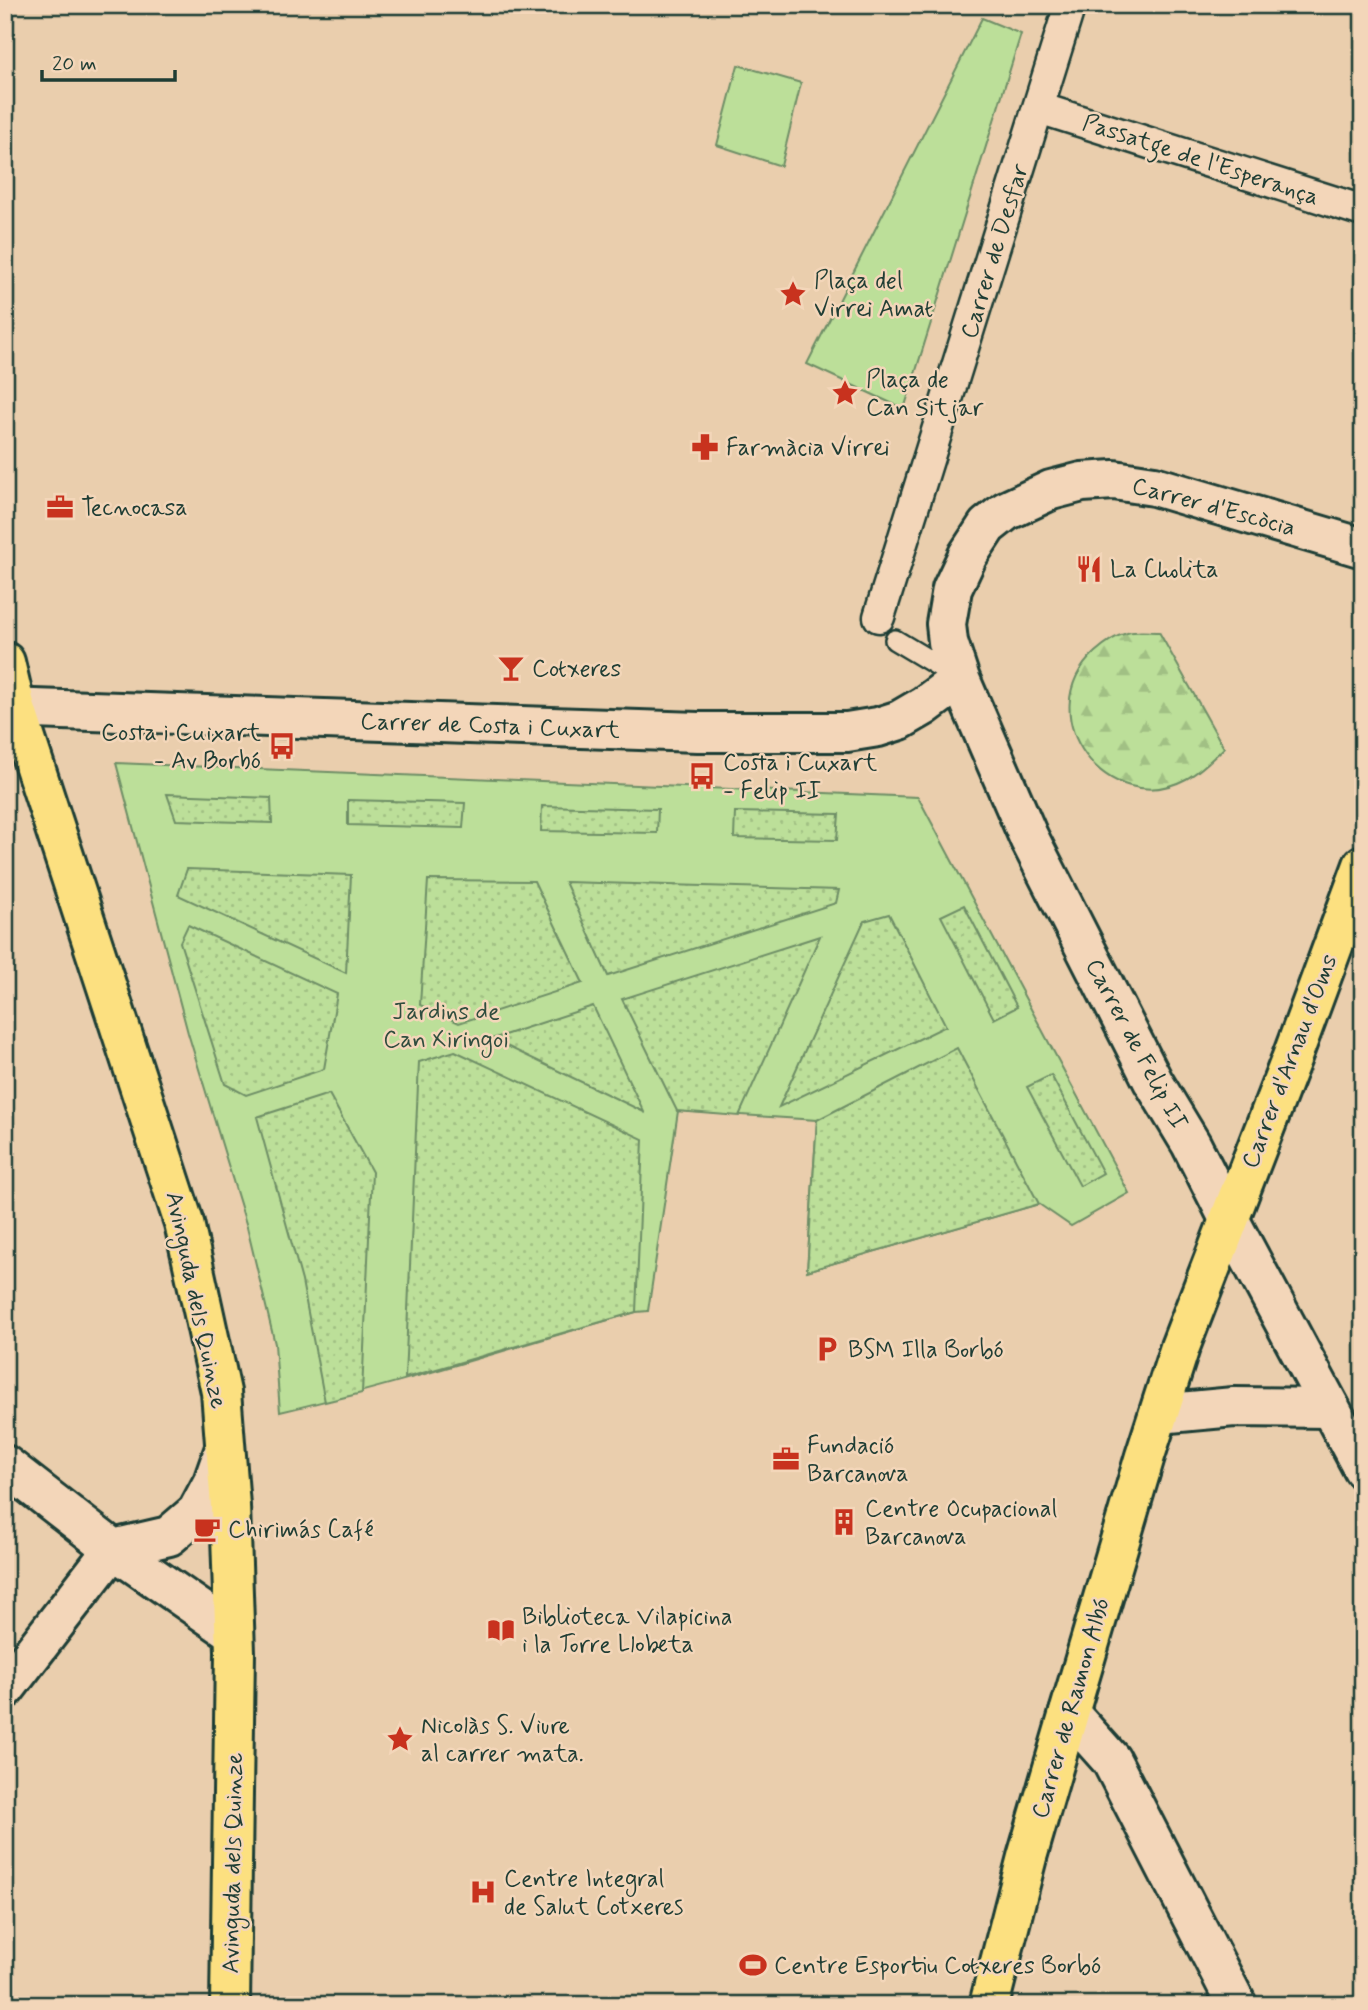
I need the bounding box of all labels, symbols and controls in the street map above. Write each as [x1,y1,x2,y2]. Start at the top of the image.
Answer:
scale bar [42,38,175,82]
text: 20 m [52,50,97,78]
street label: Passatge de l'Esperança [1077,108,1323,216]
street label: Carrer de Desfar [954,160,1037,343]
place label: Plaça del Virrei Amat [814,266,933,325]
place icon: Plaça del Virrei Amat [778,279,808,309]
place label: Plaça de Can Sitjar [866,365,984,424]
place icon: Plaça de Can Sitjar [830,378,860,408]
pharmacy icon: Farmàcia Virrei [690,432,720,462]
place label: Farmàcia Virrei [726,433,890,464]
street label: Carrer d'Escòcia [1128,471,1299,544]
office icon: Tecnocasa [45,492,75,522]
place label: Tecnocasa [81,493,188,524]
restaurant icon: La Cholita [1074,554,1104,584]
place label: La Cholita [1110,555,1219,586]
bar icon: Cotxeres [496,653,526,683]
place label: Cotxeres [532,654,622,685]
street label: Carrer de Costa i Cuxart [360,706,620,747]
place label: Costa i Cuixart - Av Borbó [101,718,261,777]
bus stop icon: Costa i Cuixart - Av Borbó [267,731,297,761]
place label: Costa i Cuxart - Felip II [723,748,877,807]
bus stop icon: Costa i Cuxart - Felip II [687,761,717,791]
street label: Carrer d'Arnau d'Oms [1235,950,1346,1173]
street label: Carrer de Felip II [1077,954,1194,1136]
park label: Jardins de Can Xiringoi [383,997,509,1058]
street label: Avinguda dels Quinze [155,1189,234,1412]
parking icon: BSM Illa Borbó [812,1334,842,1364]
place label: BSM Illa Borbó [848,1335,1004,1366]
place label: Fundació Barcanova [807,1431,909,1490]
office icon: Fundació Barcanova [771,1444,801,1474]
place label: Centre Ocupacional Barcanova [865,1494,1058,1553]
building icon: Centre Ocupacional Barcanova [829,1507,859,1537]
cafe icon: Chirimás Café [192,1514,222,1544]
place label: Chirimás Café [228,1515,374,1546]
street label: Carrer de Ramon Albó [1025,1595,1118,1822]
place label: Biblioteca Vilapicina i la Torre Llobeta [522,1602,733,1661]
library icon: Biblioteca Vilapicina i la Torre Llobeta [486,1615,516,1645]
place label: Nicolàs S. Viure al carrer mata. [421,1711,584,1770]
place icon: Nicolàs S. Viure al carrer mata. [385,1724,415,1754]
street label: Avinguda dels Quinze [216,1752,253,1974]
place label: Centre Integral de Salut Cotxeres [504,1864,683,1923]
hospital icon: Centre Integral de Salut Cotxeres [468,1877,498,1907]
sports icon: Centre Esportiu Cotxeres Borbó [738,1950,768,1980]
place label: Centre Esportiu Cotxeres Borbó [774,1951,1101,1982]

